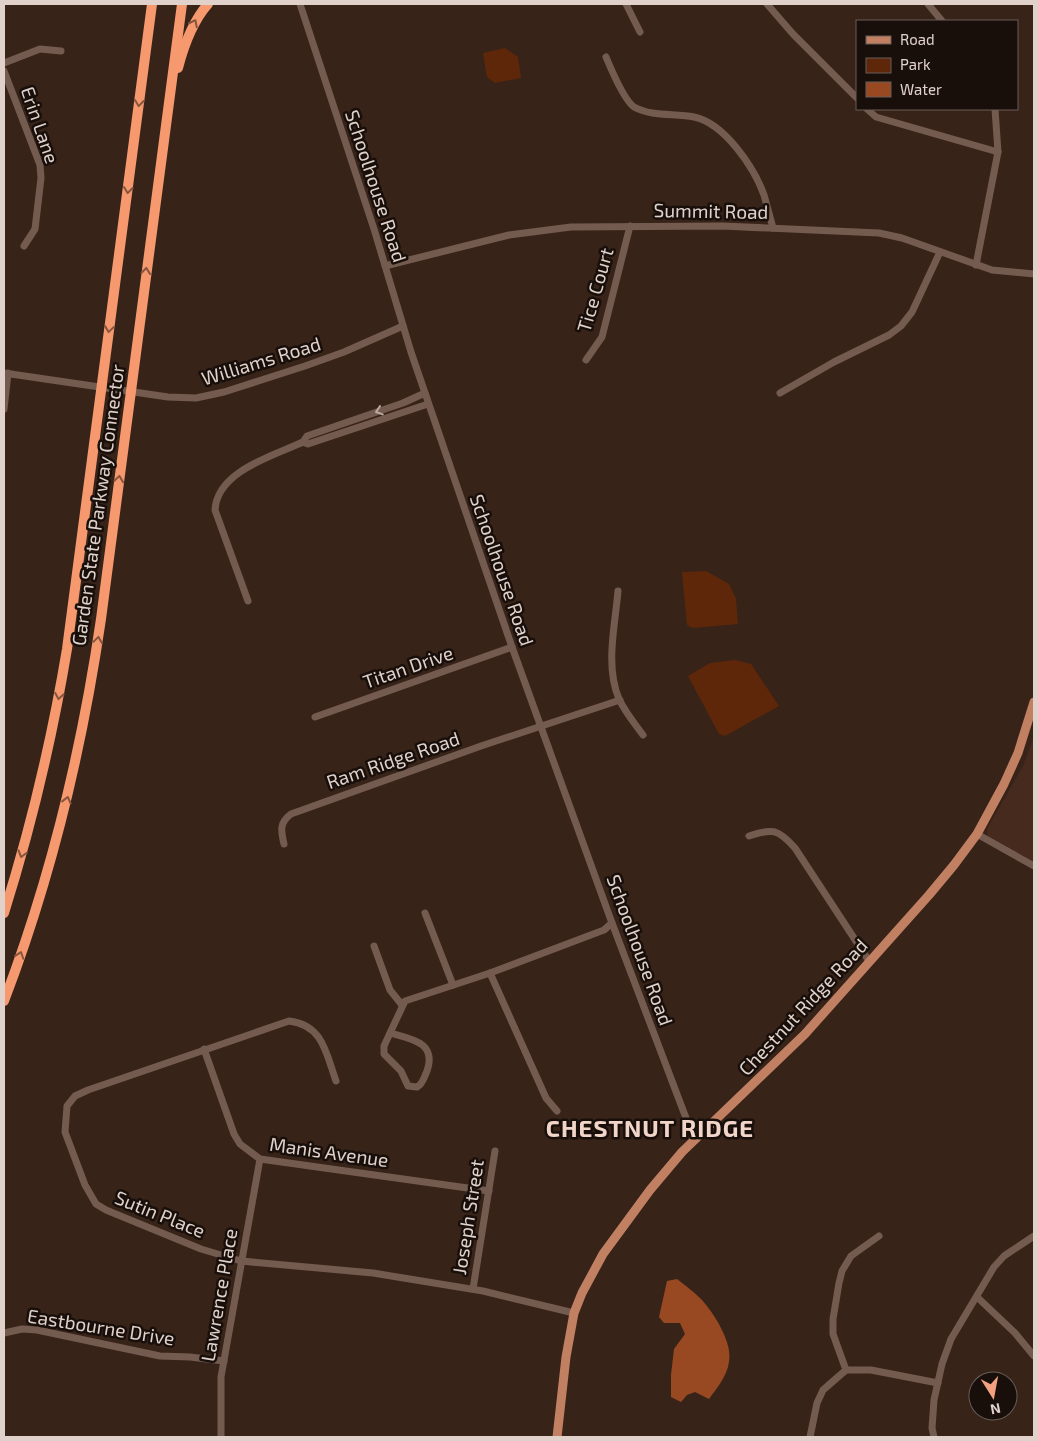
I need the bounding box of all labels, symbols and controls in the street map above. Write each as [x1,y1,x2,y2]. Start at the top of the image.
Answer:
one-way arrow [188,20,198,29]
legend [856,20,1018,110]
text: Road [900,30,935,48]
text: Park [900,55,931,73]
text: Water [900,80,942,98]
street label: Erin Lane [17,83,64,166]
one-way arrow [134,99,145,107]
street label: Schoolhouse Road [341,107,412,265]
one-way arrow [123,186,133,195]
street label: Summit Road [653,198,769,223]
street label: Tice Court [572,245,618,335]
one-way arrow [140,267,151,275]
one-way arrow [105,324,115,333]
street label: Williams Road [198,331,323,390]
street label: Garden State Parkway Connector [66,363,129,647]
one-way arrow [375,405,384,415]
one-way arrow [114,475,124,483]
street label: Schoolhouse Road [466,491,539,649]
one-way arrow [92,636,103,644]
street label: Titan Drive [360,640,456,693]
one-way arrow [54,691,65,700]
street label: Ram Ridge Road [323,726,462,793]
one-way arrow [61,795,72,804]
one-way arrow [17,849,27,857]
street label: Schoolhouse Road [603,871,678,1028]
street label: Chestnut Ridge Road [733,934,872,1080]
one-way arrow [15,952,25,960]
district label: CHESTNUT RIDGE [546,1113,754,1142]
street label: Manis Avenue [268,1132,390,1171]
street label: Joseph Street [447,1158,488,1276]
street label: Sutin Place [112,1185,209,1242]
street label: Lawrence Place [195,1227,242,1363]
street label: Eastbourne Drive [26,1304,176,1349]
north arrow [968,1371,1018,1421]
text: N [989,1400,1002,1419]

